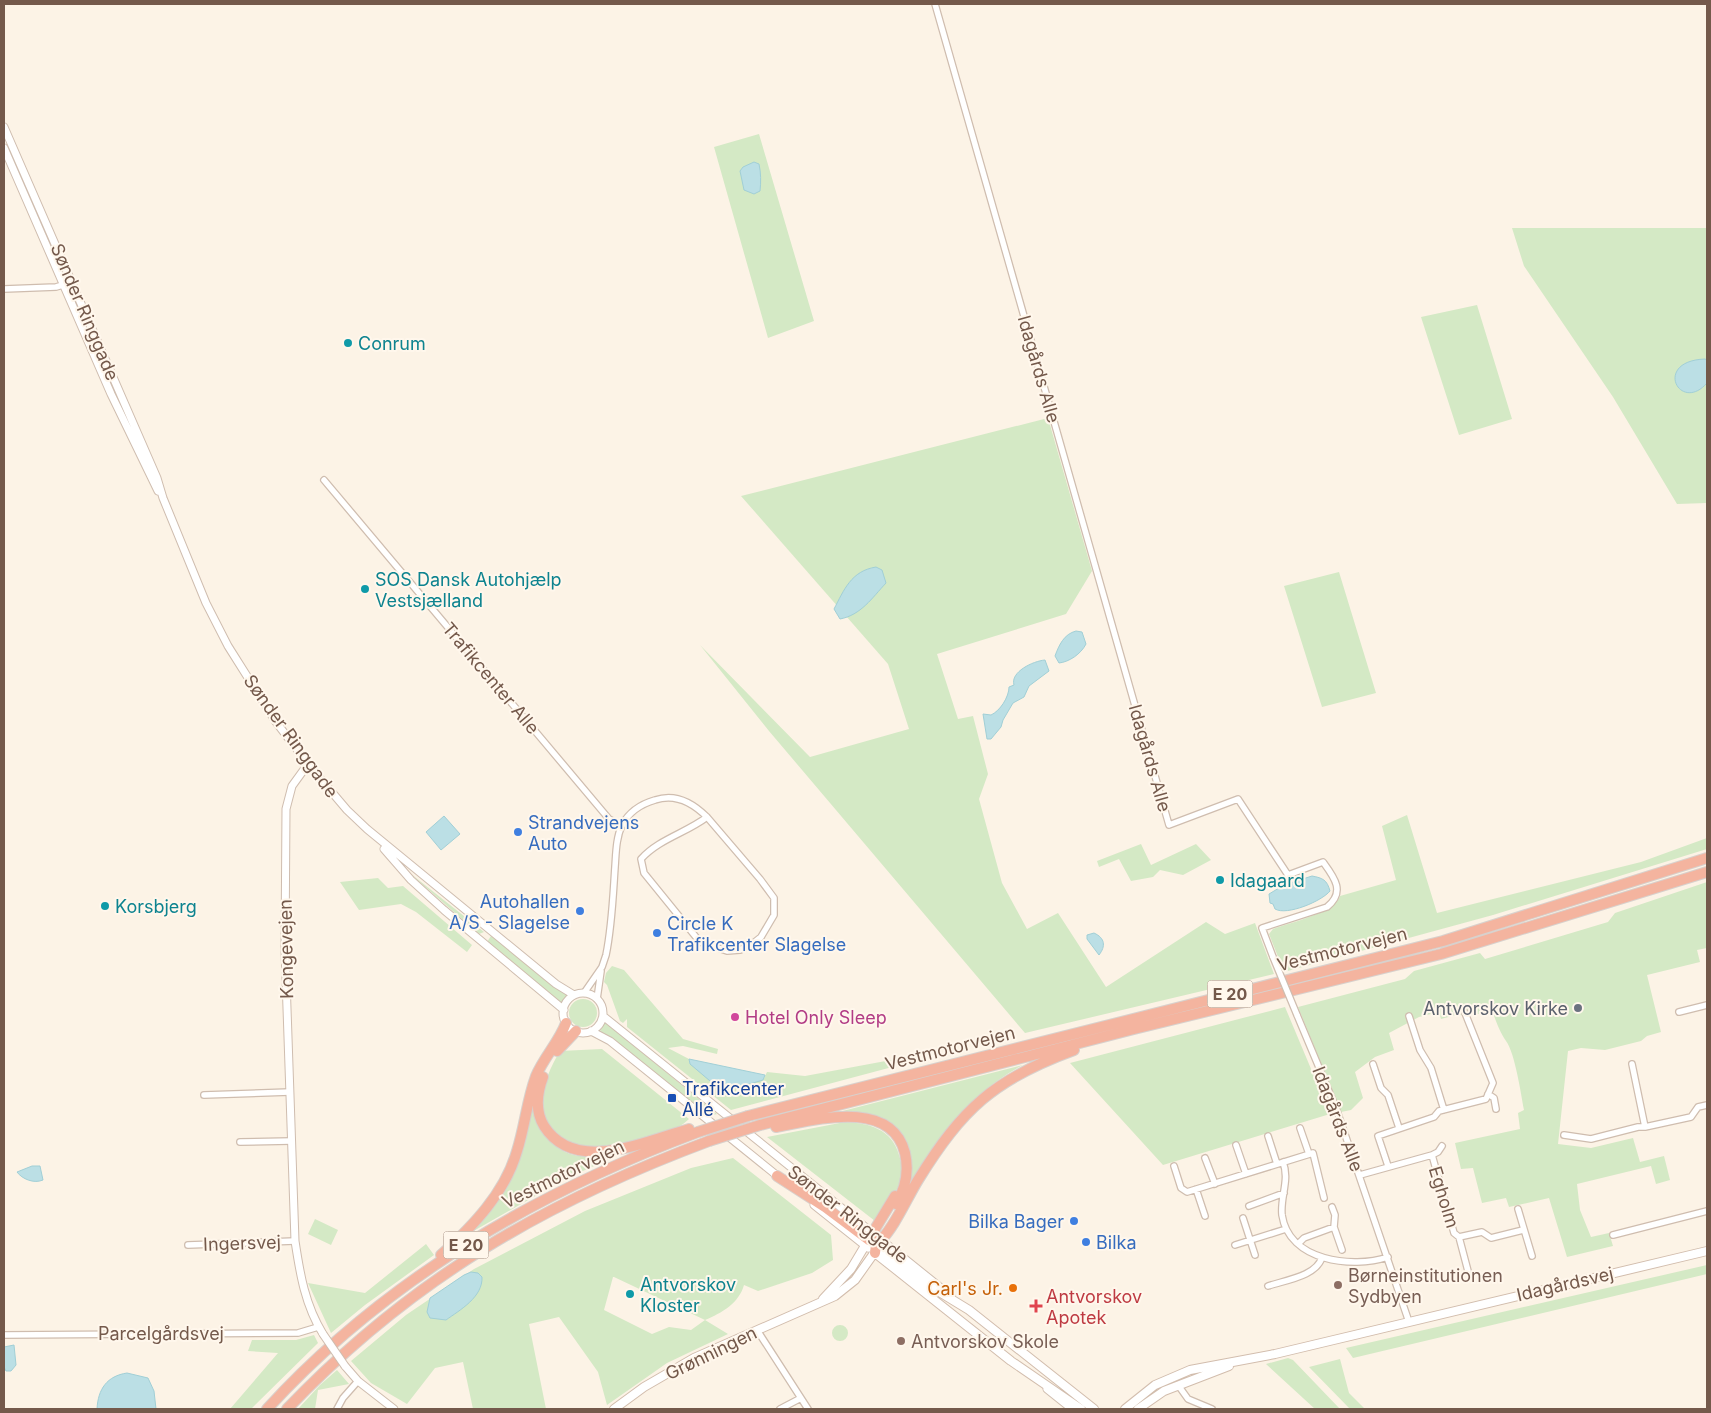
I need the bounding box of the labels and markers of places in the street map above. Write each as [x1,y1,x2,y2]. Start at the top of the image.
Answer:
place label: Conrum [358,333,426,354]
marker: Conrum [342,337,354,349]
place label: SOS Dansk Autohjælp Vestsjælland [375,569,562,611]
marker: SOS Dansk Autohjælp Vestsjælland [359,583,371,595]
place label: Strandvejens Auto [528,812,639,854]
marker: Strandvejens Auto [512,826,524,838]
place label: Idagaard [1230,870,1305,891]
marker: Idagaard [1214,874,1226,886]
place label: Autohallen A/S - Slagelse [449,891,570,933]
place label: Korsbjerg [115,896,197,917]
marker: Korsbjerg [99,900,111,912]
marker: Autohallen A/S - Slagelse [574,905,586,917]
place label: Circle K Trafikcenter Slagelse [667,913,846,955]
marker: Circle K Trafikcenter Slagelse [651,927,663,939]
place label: Antvorskov Kirke [1423,998,1568,1019]
marker: Antvorskov Kirke [1572,1002,1584,1014]
place label: Hotel Only Sleep [745,1007,887,1028]
marker: Hotel Only Sleep [729,1011,741,1023]
place label: Trafikcenter Allé [682,1078,785,1120]
marker: Trafikcenter Allé [666,1092,678,1104]
place label: Bilka Bager [968,1211,1064,1232]
marker: Bilka Bager [1068,1215,1080,1227]
place label: Bilka [1096,1232,1136,1253]
marker: Bilka [1080,1236,1092,1248]
place label: Børneinstitutionen Sydbyen [1348,1265,1503,1307]
place label: Antvorskov Kloster [640,1274,736,1316]
place label: Carl's Jr. [927,1278,1003,1299]
marker: Børneinstitutionen Sydbyen [1332,1279,1344,1291]
marker: Carl's Jr. [1007,1282,1019,1294]
place label: Antvorskov Apotek [1046,1286,1142,1328]
marker: Antvorskov Kloster [624,1288,636,1300]
marker: Antvorskov Apotek [1030,1300,1042,1312]
place label: Antvorskov Skole [911,1331,1059,1352]
marker: Antvorskov Skole [895,1335,907,1347]

